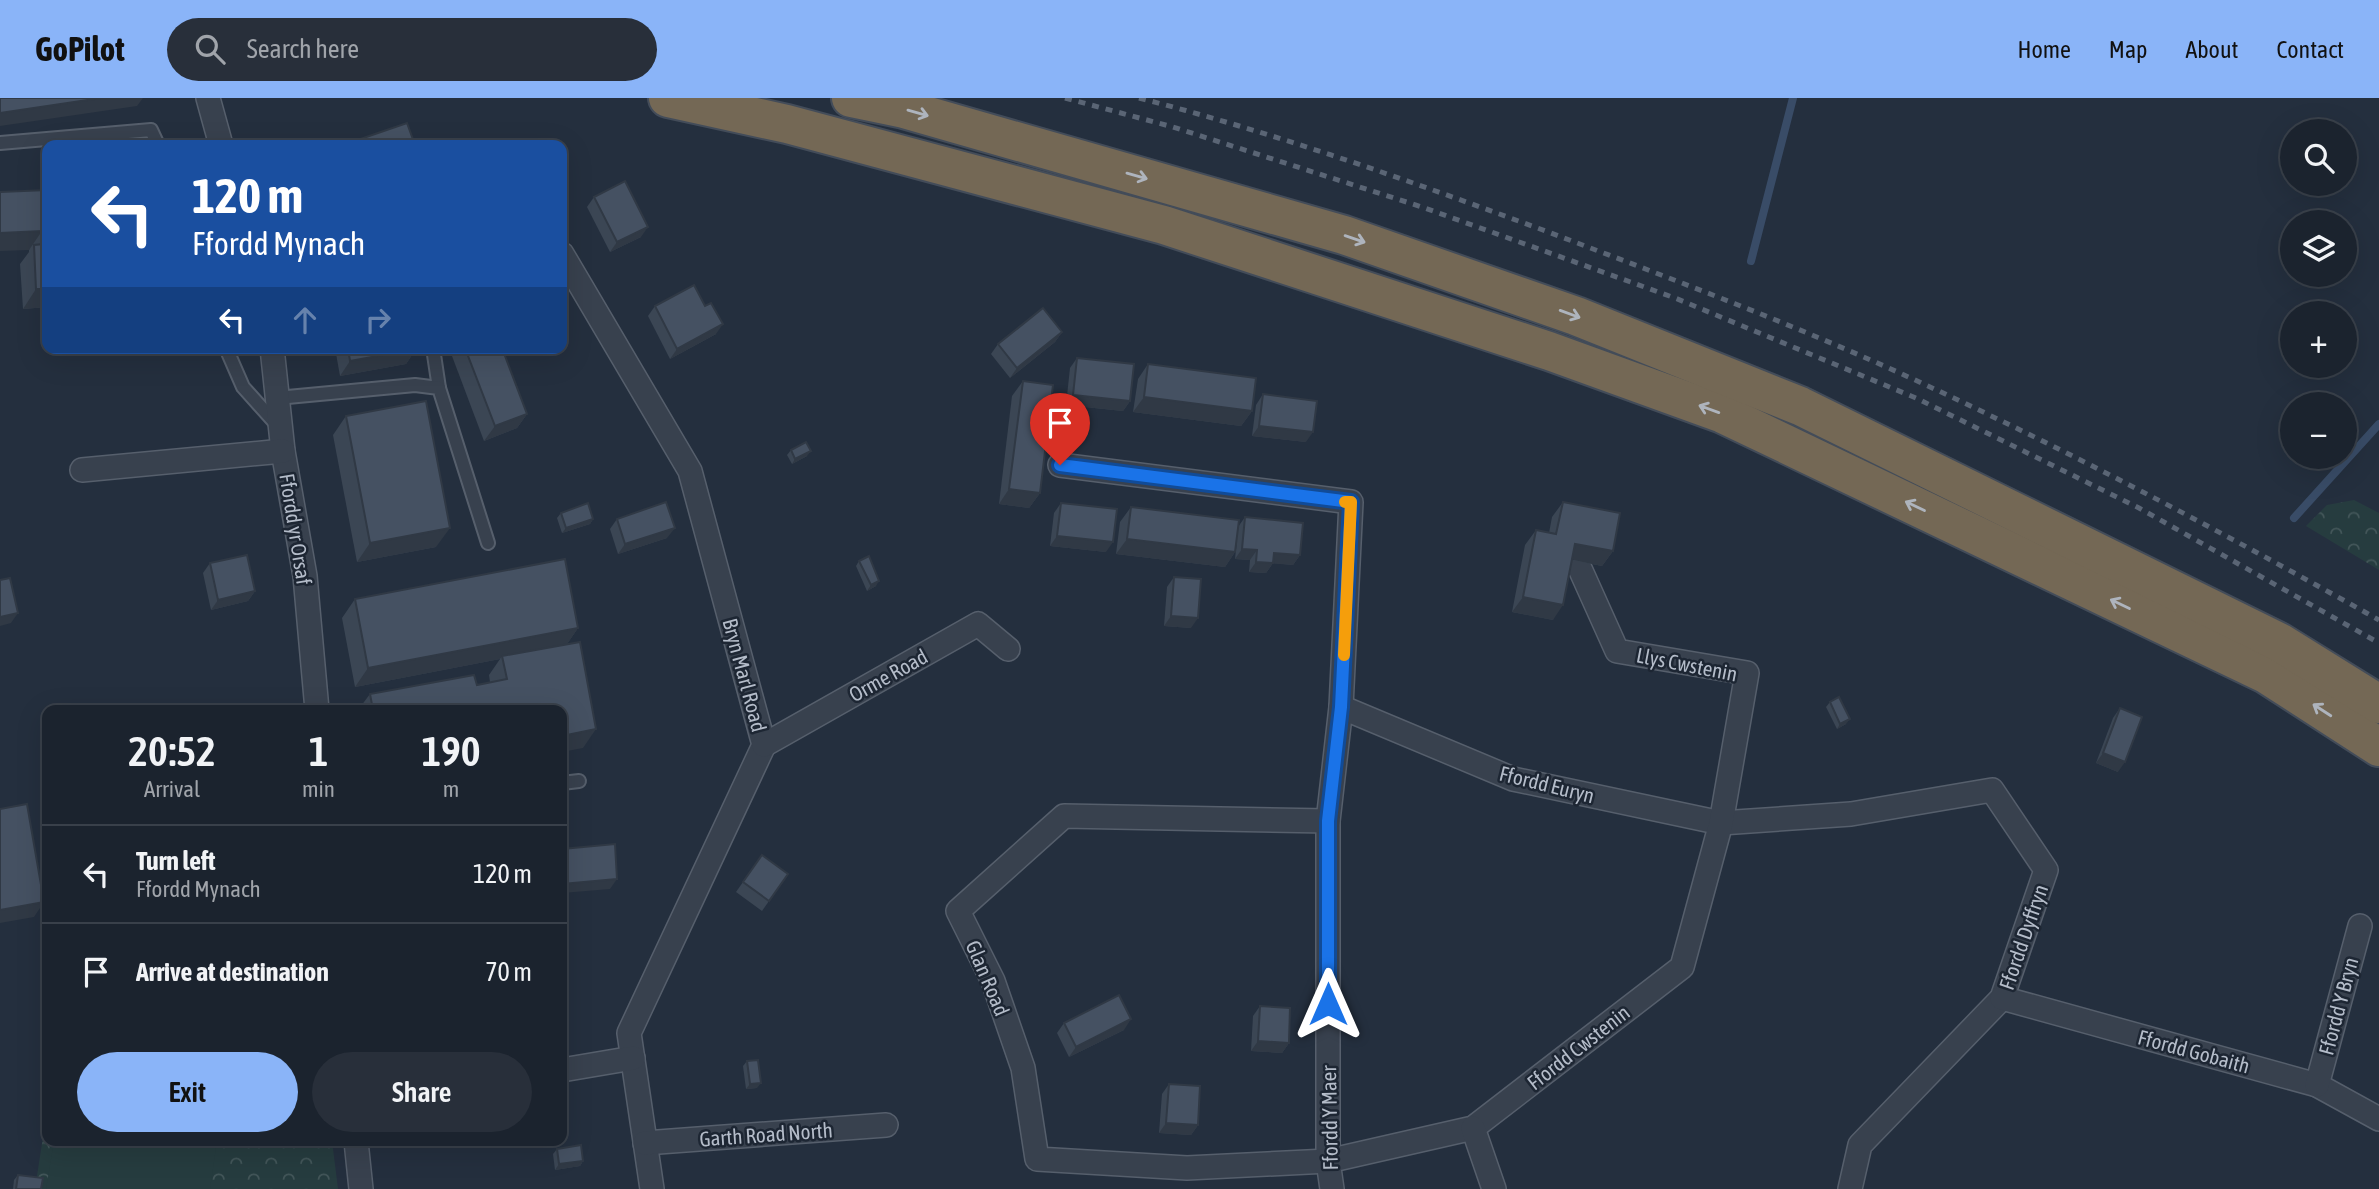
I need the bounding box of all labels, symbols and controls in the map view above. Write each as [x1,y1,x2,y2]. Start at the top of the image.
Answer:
search box [167,18,657,81]
text: GoPilot [35,30,125,68]
icon: search [191,30,229,68]
text: Search here [247,34,359,64]
text: Home [2017,36,2071,63]
text: Map [2109,36,2147,63]
text: About [2185,36,2238,63]
text: Contact [2276,36,2344,63]
one-way arrow [907,108,929,121]
map controls [2280,119,2357,469]
button: search [2280,119,2357,196]
text: 120 m [192,167,303,223]
icon: left [77,168,168,259]
one-way arrow [1125,170,1147,183]
button: layers [2280,210,2357,287]
text: Ffordd Mynach [192,225,365,262]
one-way arrow [1344,234,1366,246]
icon: left [213,301,251,339]
icon: ahead [286,301,324,339]
icon: right [359,301,397,339]
button: + [2280,301,2357,378]
one-way arrow [1559,309,1581,321]
button: − [2280,392,2357,469]
pin [1030,393,1090,465]
one-way arrow [1699,402,1721,415]
icon: arrive [1041,404,1079,442]
street label: Ffordd yr Orsaf [275,472,317,587]
one-way arrow [1905,499,1926,513]
one-way arrow [2110,597,2131,611]
street label: Bryn Marl Road [718,616,772,734]
street label: Llys Cwstenin [1634,642,1740,686]
street label: Orme Road [845,644,931,706]
one-way arrow [2312,702,2332,716]
text: 20:52 [128,727,216,775]
text: 1 [309,727,328,775]
text: 190 [421,727,481,775]
street label: Ffordd Euryn [1497,761,1597,807]
text: Arrival [144,776,200,802]
text: min [302,776,335,802]
text: m [443,776,459,802]
text: Turn left [136,846,216,876]
icon: left [77,855,115,893]
text: 120 m [473,859,532,889]
text: Ffordd Mynach [136,876,261,902]
street label: Ffordd Dyffryn [1994,881,2052,993]
street label: Glan Road [961,937,1015,1019]
icon: arrive [77,953,115,991]
street label: Ffordd Y Bryn [2313,954,2363,1058]
text: Arrive at destination [136,957,329,987]
text: 70 m [485,957,532,987]
position arrow [1291,967,1365,1041]
street label: Ffordd Cwstenin [1522,1000,1634,1094]
street label: Ffordd Gobaith [2135,1025,2253,1077]
button: Exit [77,1052,298,1132]
button: Share [312,1052,532,1132]
street label: Ffordd Y Maer [1316,1065,1342,1171]
street label: Garth Road North [699,1117,833,1151]

